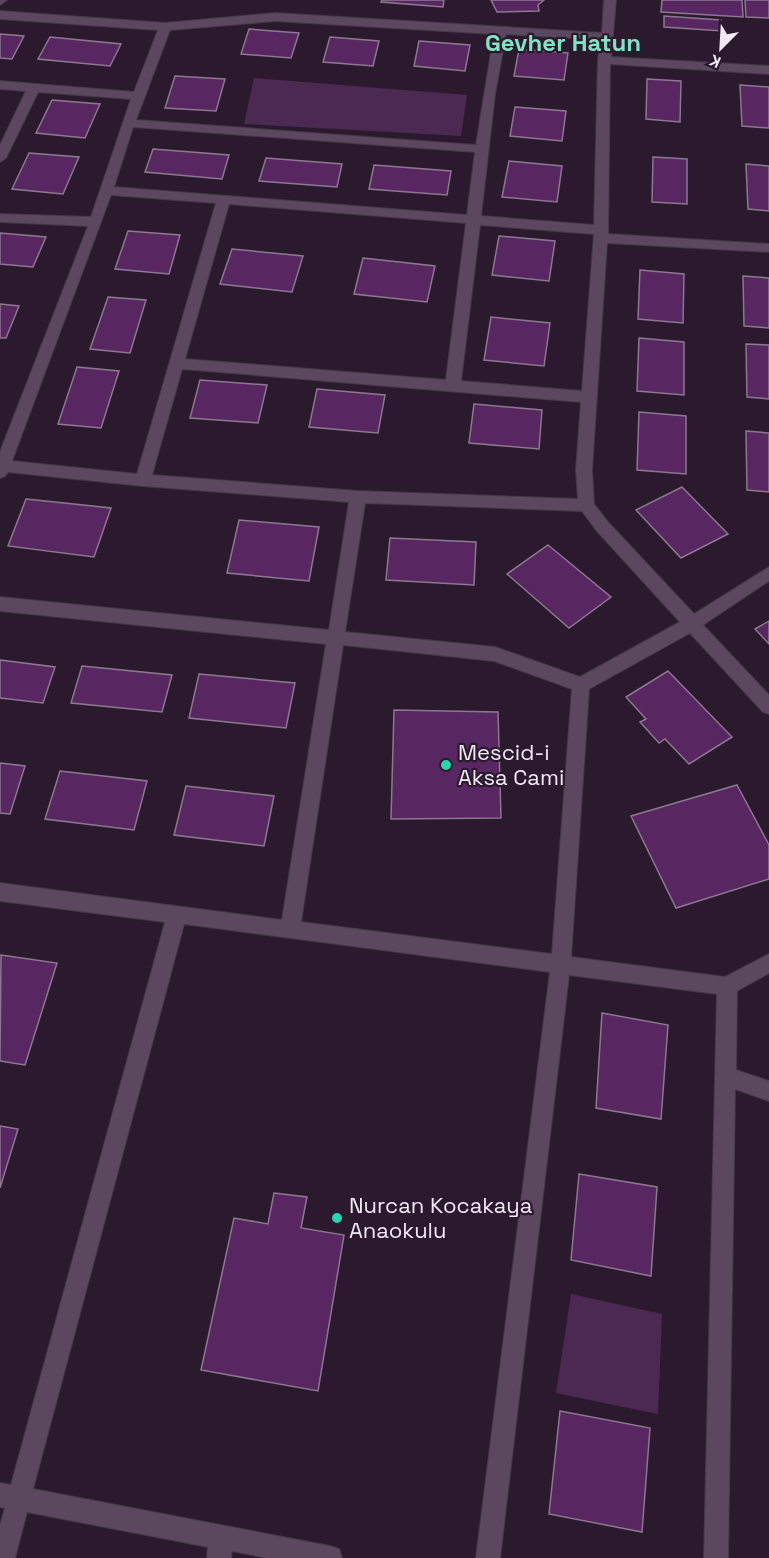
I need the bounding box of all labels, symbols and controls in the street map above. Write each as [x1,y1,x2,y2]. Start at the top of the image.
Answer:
north arrow [691,18,751,78]
district label: Gevher Hatun [485,27,641,58]
text: K [706,50,724,73]
place label: Mescid-i Aksa Cami [458,738,564,791]
marker: Mescid-i Aksa Cami [439,758,453,772]
place label: Nurcan Kocakaya Anaokulu [349,1191,533,1244]
marker: Nurcan Kocakaya Anaokulu [330,1211,344,1225]

